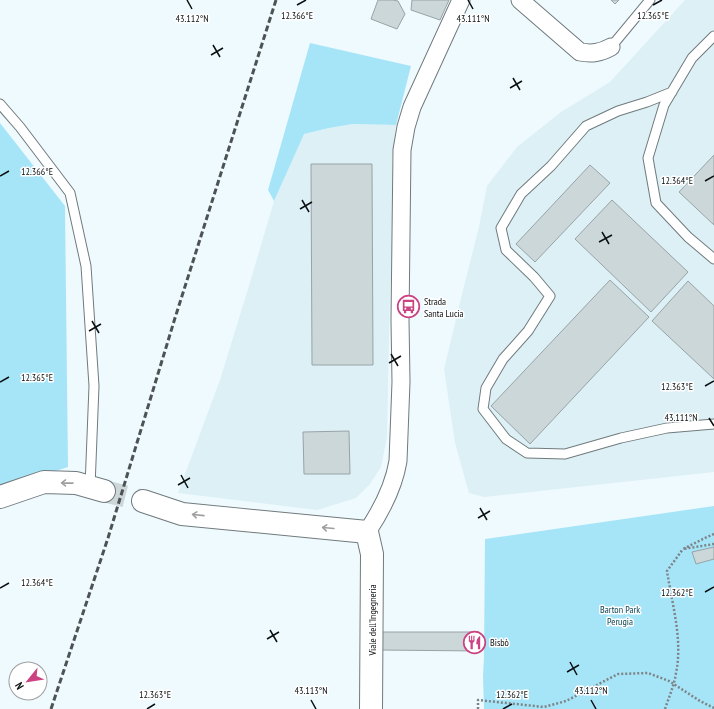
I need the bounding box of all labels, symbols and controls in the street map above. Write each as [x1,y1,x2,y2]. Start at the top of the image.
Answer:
text: 12.366°E [281,9,313,22]
text: 12.365°E [637,9,669,22]
text: 43.112°N [175,12,209,25]
text: 43.111°N [456,12,490,25]
text: 12.366°E [21,165,53,178]
text: 12.364°E [661,174,693,187]
bus stop icon: Strada Santa Lucia [395,294,421,320]
place label: Strada Santa Lucia [424,295,464,320]
text: 12.365°E [21,371,53,384]
text: 12.363°E [661,380,693,393]
text: 43.111°N [664,411,698,424]
one-way arrow [61,479,74,487]
one-way arrow [192,512,205,519]
one-way arrow [322,524,335,532]
text: 12.364°E [21,576,53,589]
street label: Viale dell'Ingegneria [366,584,379,657]
text: 12.362°E [661,586,693,599]
park label: Barton Park Perugia [600,603,640,628]
restaurant icon: Bisbò [462,629,488,655]
place label: Bisbò [490,636,509,649]
north arrow [8,661,48,701]
text: N [12,680,27,692]
text: 43.113°N [294,684,328,697]
text: 43.112°N [574,684,608,697]
text: 12.363°E [139,688,171,701]
text: 12.362°E [496,688,528,701]

